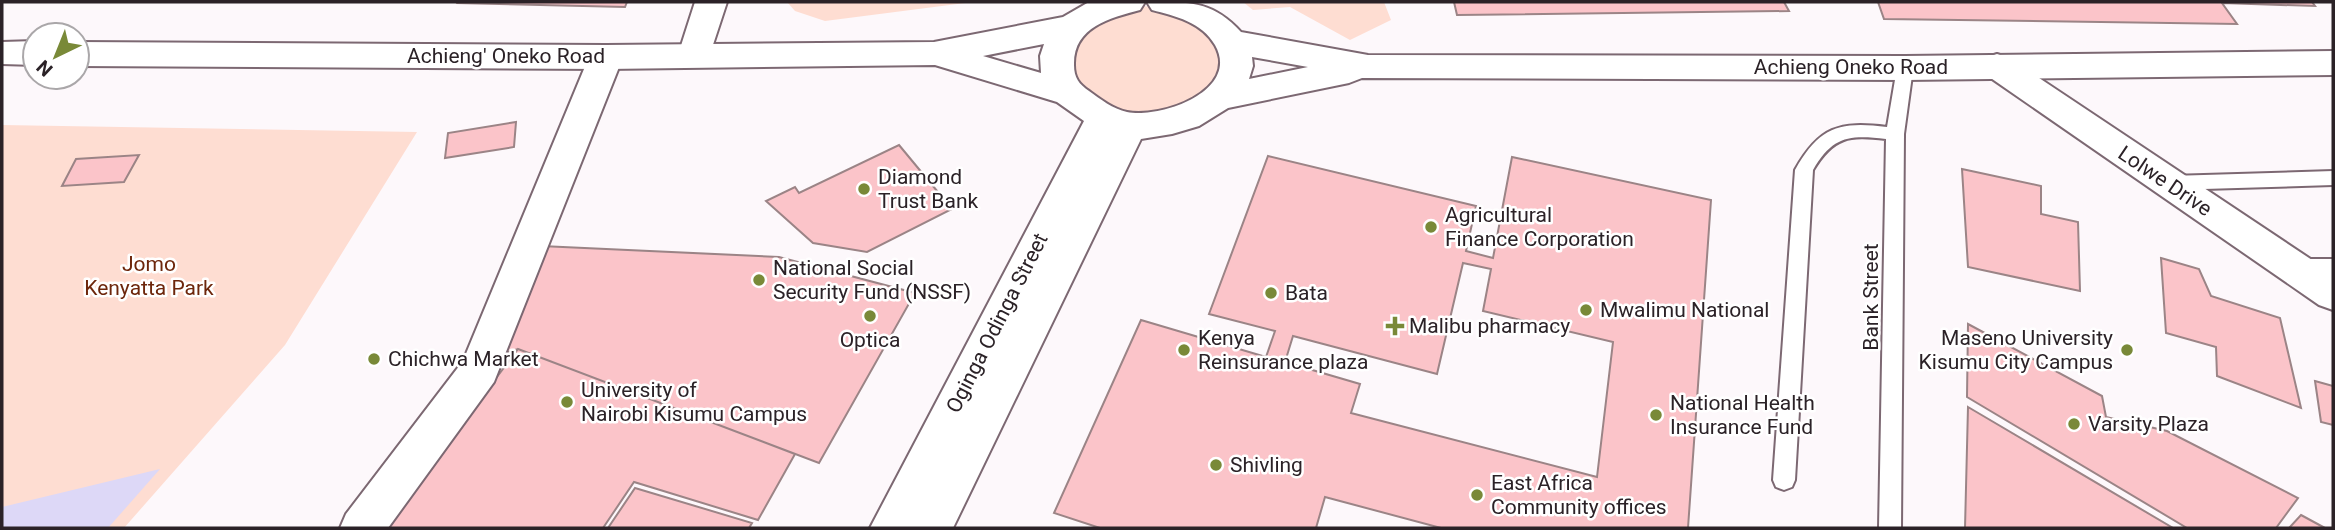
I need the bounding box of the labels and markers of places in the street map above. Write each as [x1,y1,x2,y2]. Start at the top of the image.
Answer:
place label: Diamond Trust Bank [878,165,978,213]
marker: Diamond Trust Bank [856,181,872,197]
place label: Agricultural Finance Corporation [1445,203,1634,251]
marker: Agricultural Finance Corporation [1423,219,1439,235]
place label: National Social Security Fund (NSSF) [773,256,971,304]
marker: National Social Security Fund (NSSF) [751,272,767,288]
place label: Bata [1285,281,1328,305]
marker: Bata [1263,285,1279,301]
place label: Mwalimu National [1600,298,1769,322]
marker: Mwalimu National [1578,302,1594,318]
marker: Optica [862,308,878,324]
place label: Malibu pharmacy [1409,314,1570,338]
marker: Malibu pharmacy [1387,318,1403,334]
place label: Kenya Reinsurance plaza [1198,326,1368,374]
place label: Maseno University Kisumu City Campus [1919,326,2113,374]
place label: Optica [840,328,900,352]
marker: Kenya Reinsurance plaza [1176,342,1192,358]
marker: Maseno University Kisumu City Campus [2119,342,2135,358]
place label: Chichwa Market [388,347,539,371]
marker: Chichwa Market [366,351,382,367]
place label: University of Nairobi Kisumu Campus [581,378,807,426]
place label: National Health Insurance Fund [1670,391,1815,439]
marker: University of Nairobi Kisumu Campus [559,394,575,410]
marker: National Health Insurance Fund [1648,407,1664,423]
place label: Varsity Plaza [2088,412,2209,436]
marker: Varsity Plaza [2066,416,2082,432]
place label: Shivling [1230,453,1303,477]
marker: Shivling [1208,457,1224,473]
place label: East Africa Community offices [1491,471,1667,519]
marker: East Africa Community offices [1469,487,1485,503]

